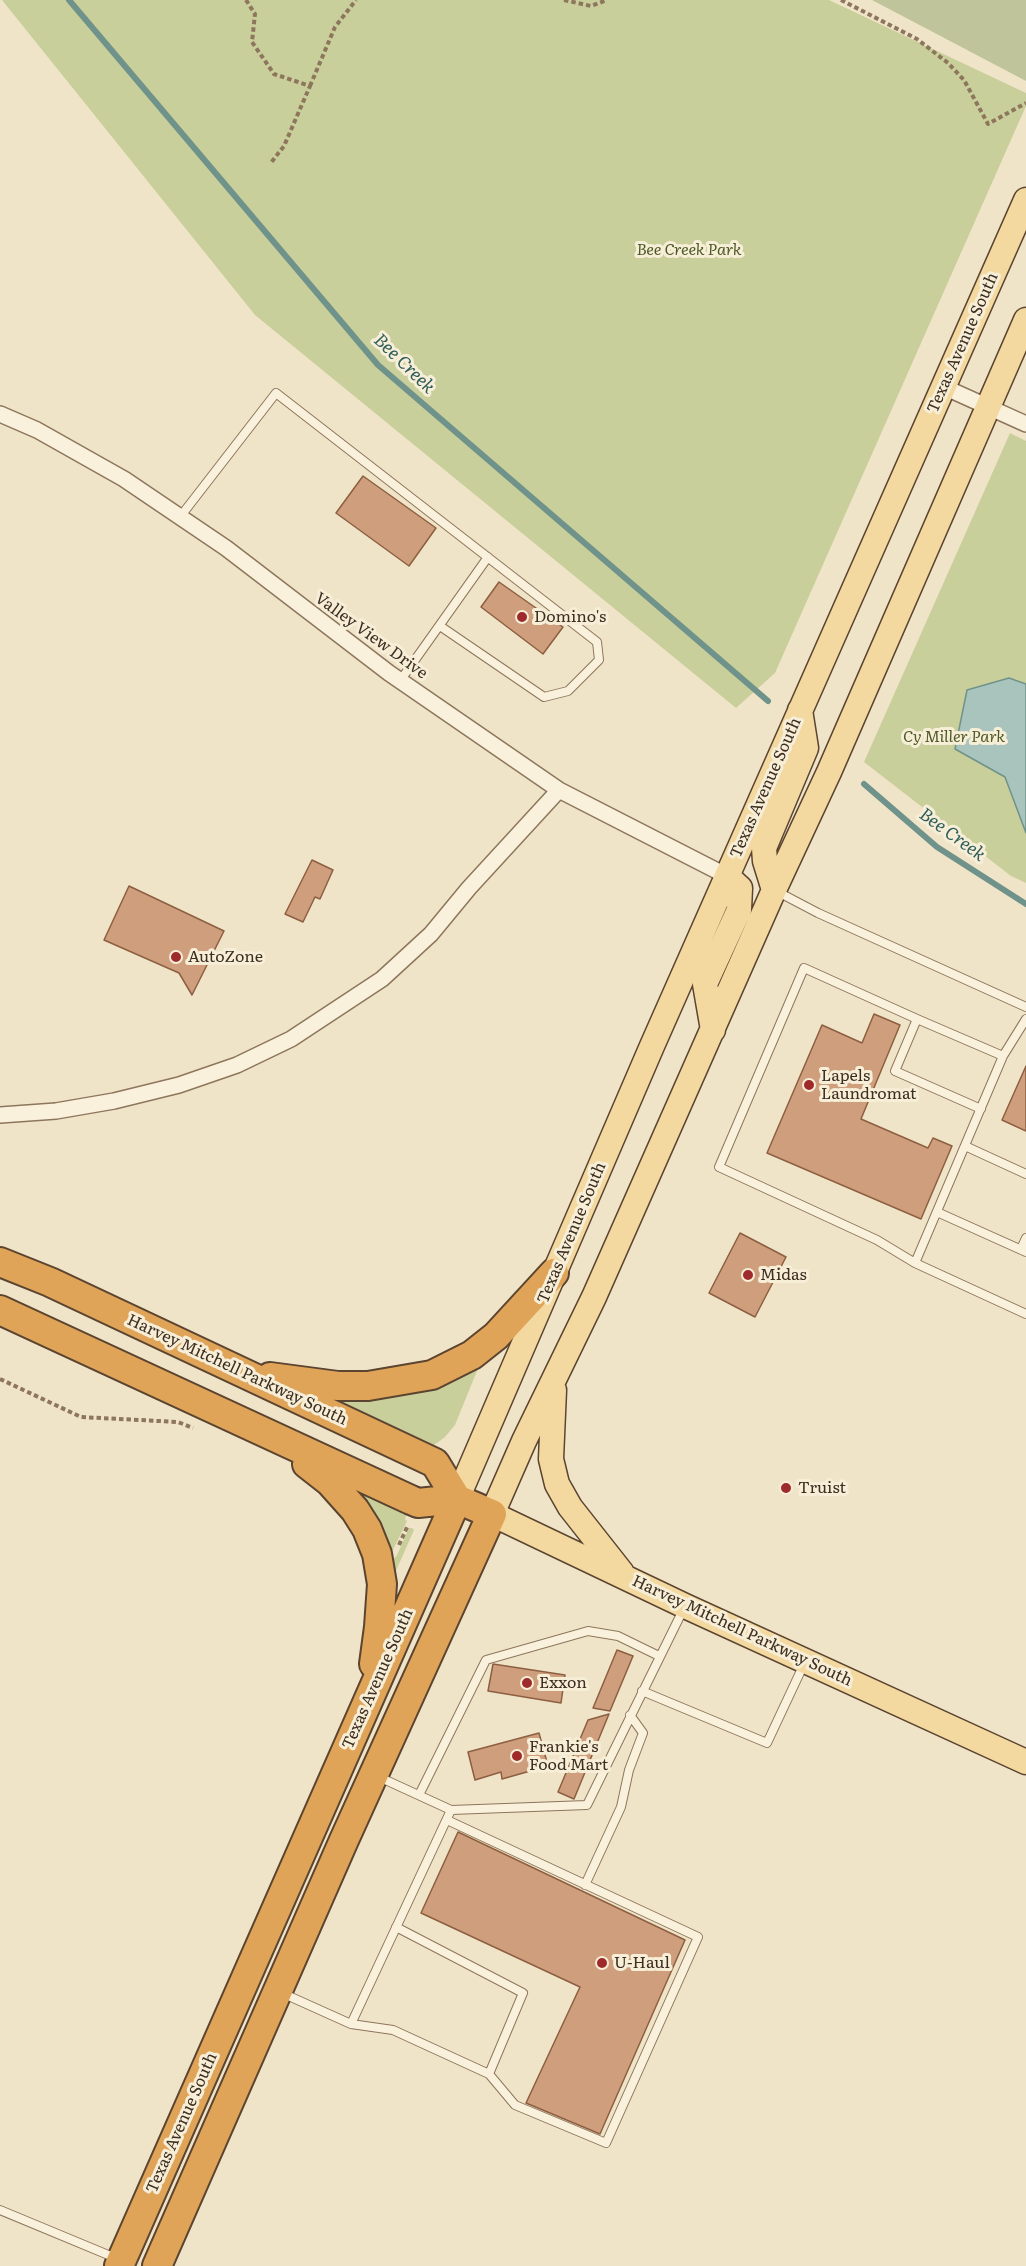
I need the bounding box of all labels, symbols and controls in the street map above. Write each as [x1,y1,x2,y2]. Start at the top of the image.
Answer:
park label: Bee Creek Park [636,240,742,260]
street label: Texas Avenue South [923,270,1003,416]
water label: Bee Creek [369,330,439,398]
street label: Valley View Drive [311,589,431,683]
place label: Domino's [534,607,606,627]
marker: Domino's [515,610,529,624]
street label: Texas Avenue South [726,715,806,861]
park label: Cy Miller Park [903,727,1005,747]
water label: Bee Creek [915,804,989,866]
place label: AutoZone [188,947,263,967]
marker: AutoZone [169,950,183,964]
place label: Lapels Laundromat [821,1066,917,1104]
marker: Lapels Laundromat [802,1078,816,1092]
street label: Texas Avenue South [533,1159,611,1307]
place label: Midas [760,1265,807,1285]
marker: Midas [741,1268,755,1282]
street label: Harvey Mitchell Parkway South [124,1310,350,1430]
place label: Truist [798,1478,846,1498]
marker: Truist [779,1481,793,1495]
street label: Harvey Mitchell Parkway South [629,1571,855,1691]
street label: Texas Avenue South [338,1606,418,1752]
place label: Exxon [539,1673,587,1693]
marker: Exxon [520,1676,534,1690]
place label: Frankie's Food Mart [529,1737,608,1775]
marker: Frankie's Food Mart [510,1749,524,1763]
place label: U-Haul [614,1953,670,1973]
marker: U-Haul [595,1956,609,1970]
street label: Texas Avenue South [142,2050,222,2196]

